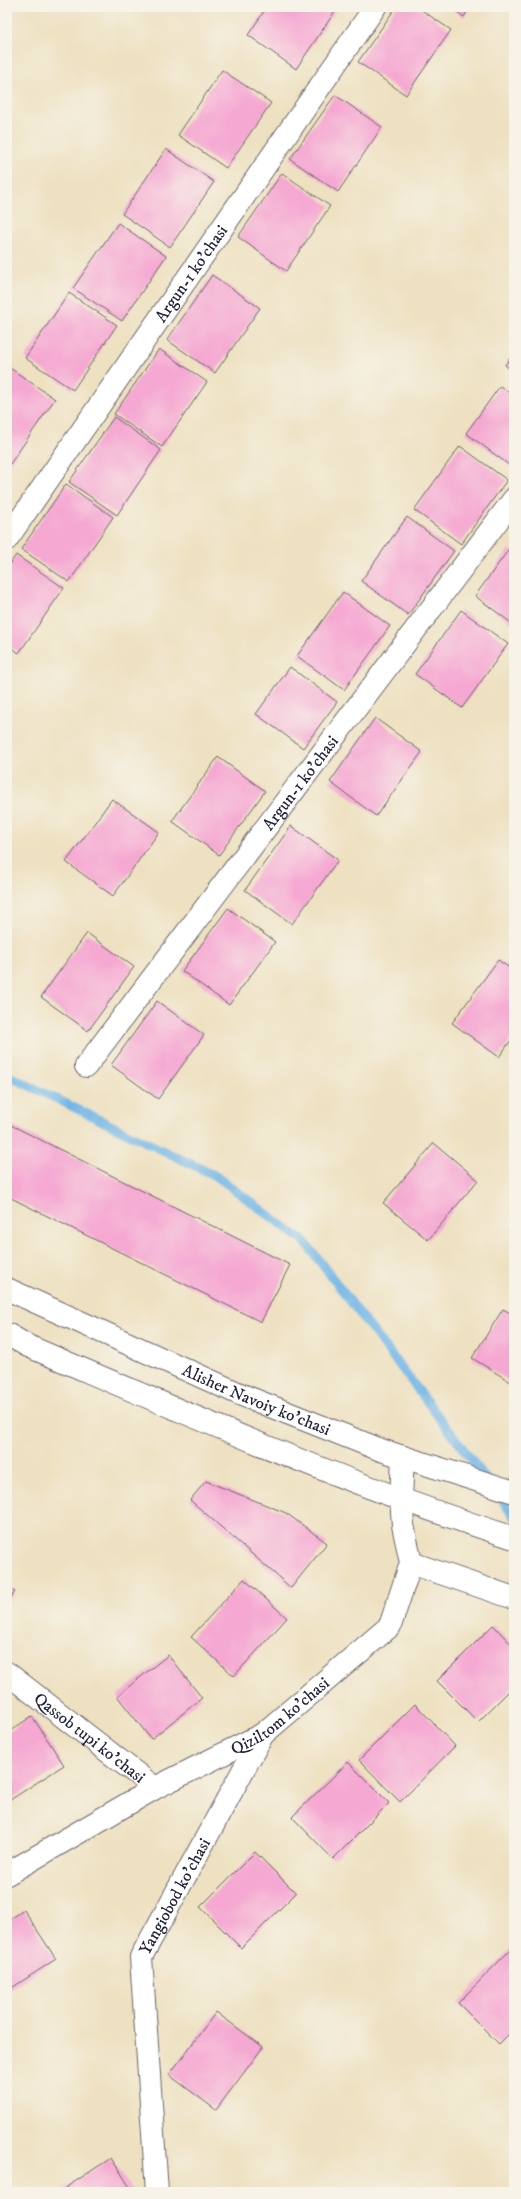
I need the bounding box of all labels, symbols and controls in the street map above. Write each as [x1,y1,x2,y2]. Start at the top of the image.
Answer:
street label: Argun-1 ko'chasi [150,221,233,327]
street label: Argun-1 ko'chasi [258,731,344,835]
street label: Alisher Navoiy ko'chasi [179,1360,334,1441]
street label: Qiziltom ko'chasi [227,1673,334,1760]
street label: Qassob tupi ko'chasi [29,1688,150,1788]
street label: Yangiobod ko'chasi [135,1835,216,1959]

